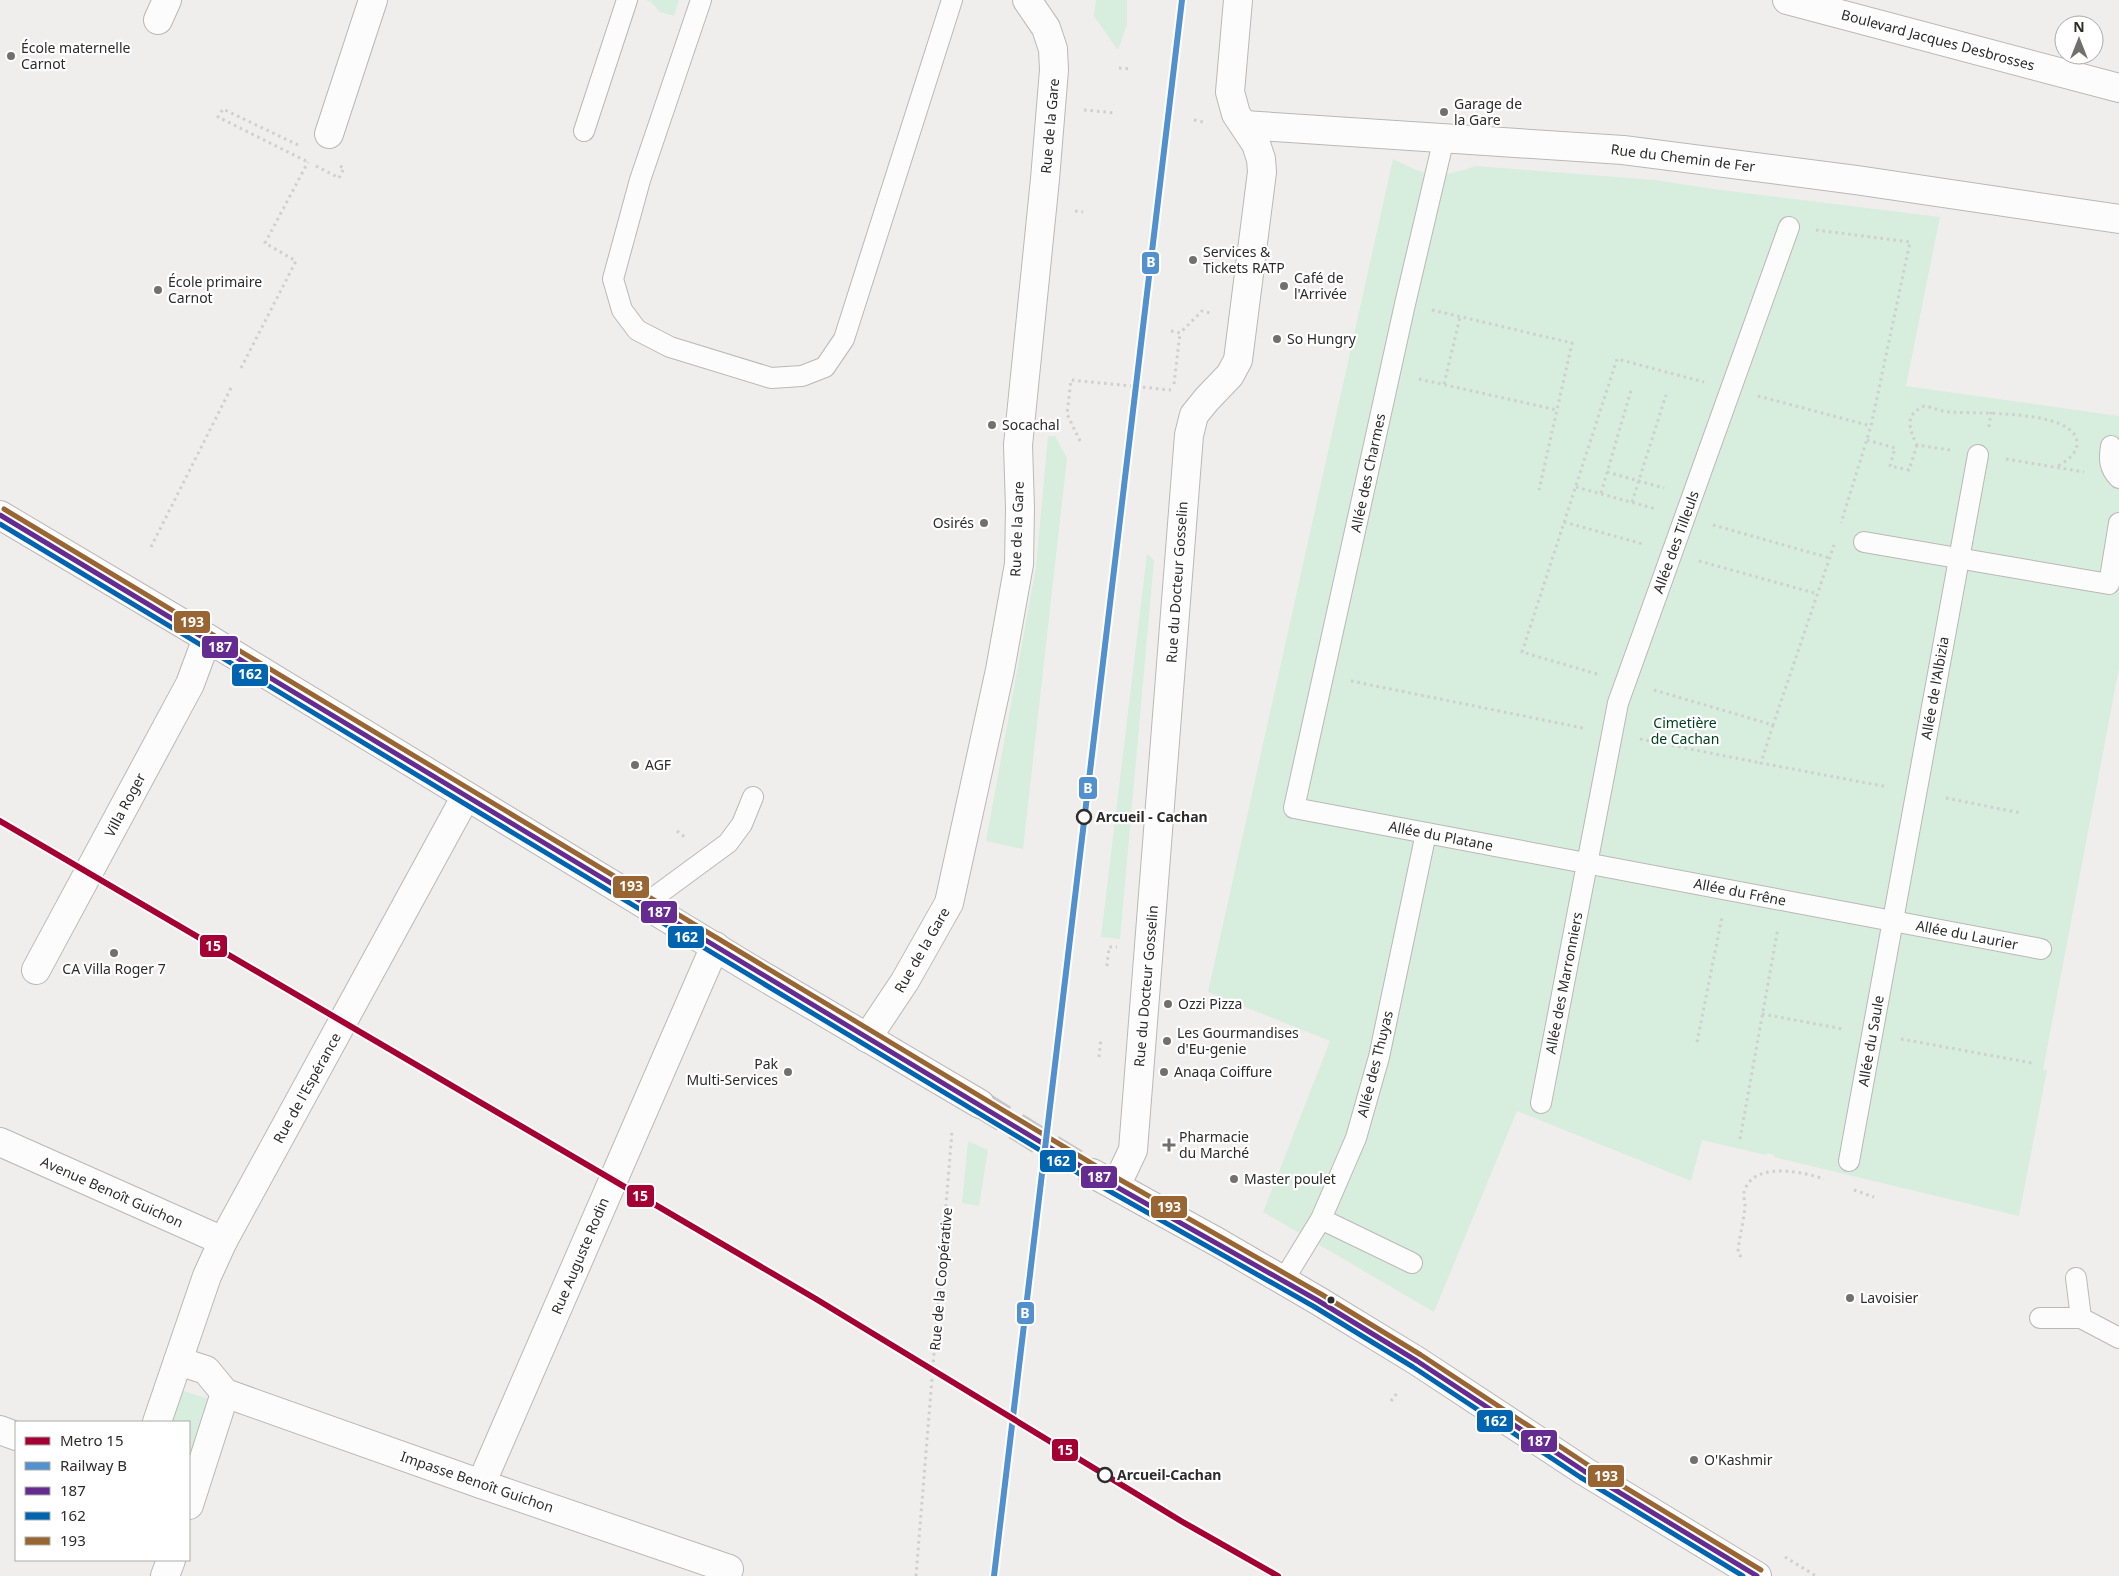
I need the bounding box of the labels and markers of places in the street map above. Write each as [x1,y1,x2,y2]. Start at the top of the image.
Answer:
place label: École maternelle Carnot [21,38,131,73]
marker: École maternelle Carnot [5,50,17,62]
place label: Garage de la Gare [1454,94,1522,129]
marker: Garage de la Gare [1438,106,1450,118]
place label: Services & Tickets RATP [1203,242,1285,277]
marker: Services & Tickets RATP [1187,254,1199,266]
place label: Café de l'Arrivée [1294,268,1347,303]
place label: École primaire Carnot [168,272,262,307]
marker: Café de l'Arrivée [1278,280,1290,292]
marker: École primaire Carnot [152,284,164,296]
place label: So Hungry [1287,329,1357,348]
marker: So Hungry [1271,333,1283,345]
place label: Socachal [1002,415,1060,434]
marker: Socachal [986,419,998,431]
place label: Osirés [933,513,974,532]
marker: Osirés [978,517,990,529]
place label: AGF [645,755,671,774]
marker: AGF [629,759,641,771]
place label: Arcueil - Cachan [1096,807,1208,826]
marker: Arcueil - Cachan [1076,809,1092,825]
marker: CA Villa Roger 7 [108,947,120,959]
place label: CA Villa Roger 7 [62,959,166,978]
place label: Ozzi Pizza [1178,994,1242,1013]
marker: Ozzi Pizza [1162,998,1174,1010]
place label: Les Gourmandises d'Eu-genie [1177,1023,1299,1058]
marker: Les Gourmandises d'Eu-genie [1161,1035,1173,1047]
place label: Pak Multi-Services [686,1054,779,1089]
place label: Anaqa Coiffure [1174,1062,1272,1081]
marker: Pak Multi-Services [782,1066,794,1078]
marker: Anaqa Coiffure [1158,1066,1170,1078]
place label: Pharmacie du Marché [1179,1127,1249,1162]
marker: Pharmacie du Marché [1163,1139,1175,1151]
place label: Master poulet [1244,1169,1336,1188]
marker: Master poulet [1228,1173,1240,1185]
place label: Lavoisier [1860,1288,1919,1307]
marker: Lavoisier [1844,1292,1856,1304]
unlabelled marker [1326,1295,1336,1305]
place label: O'Kashmir [1704,1450,1773,1469]
marker: O'Kashmir [1688,1454,1700,1466]
place label: Arcueil-Cachan [1117,1465,1221,1484]
marker: Arcueil-Cachan [1097,1467,1113,1483]

